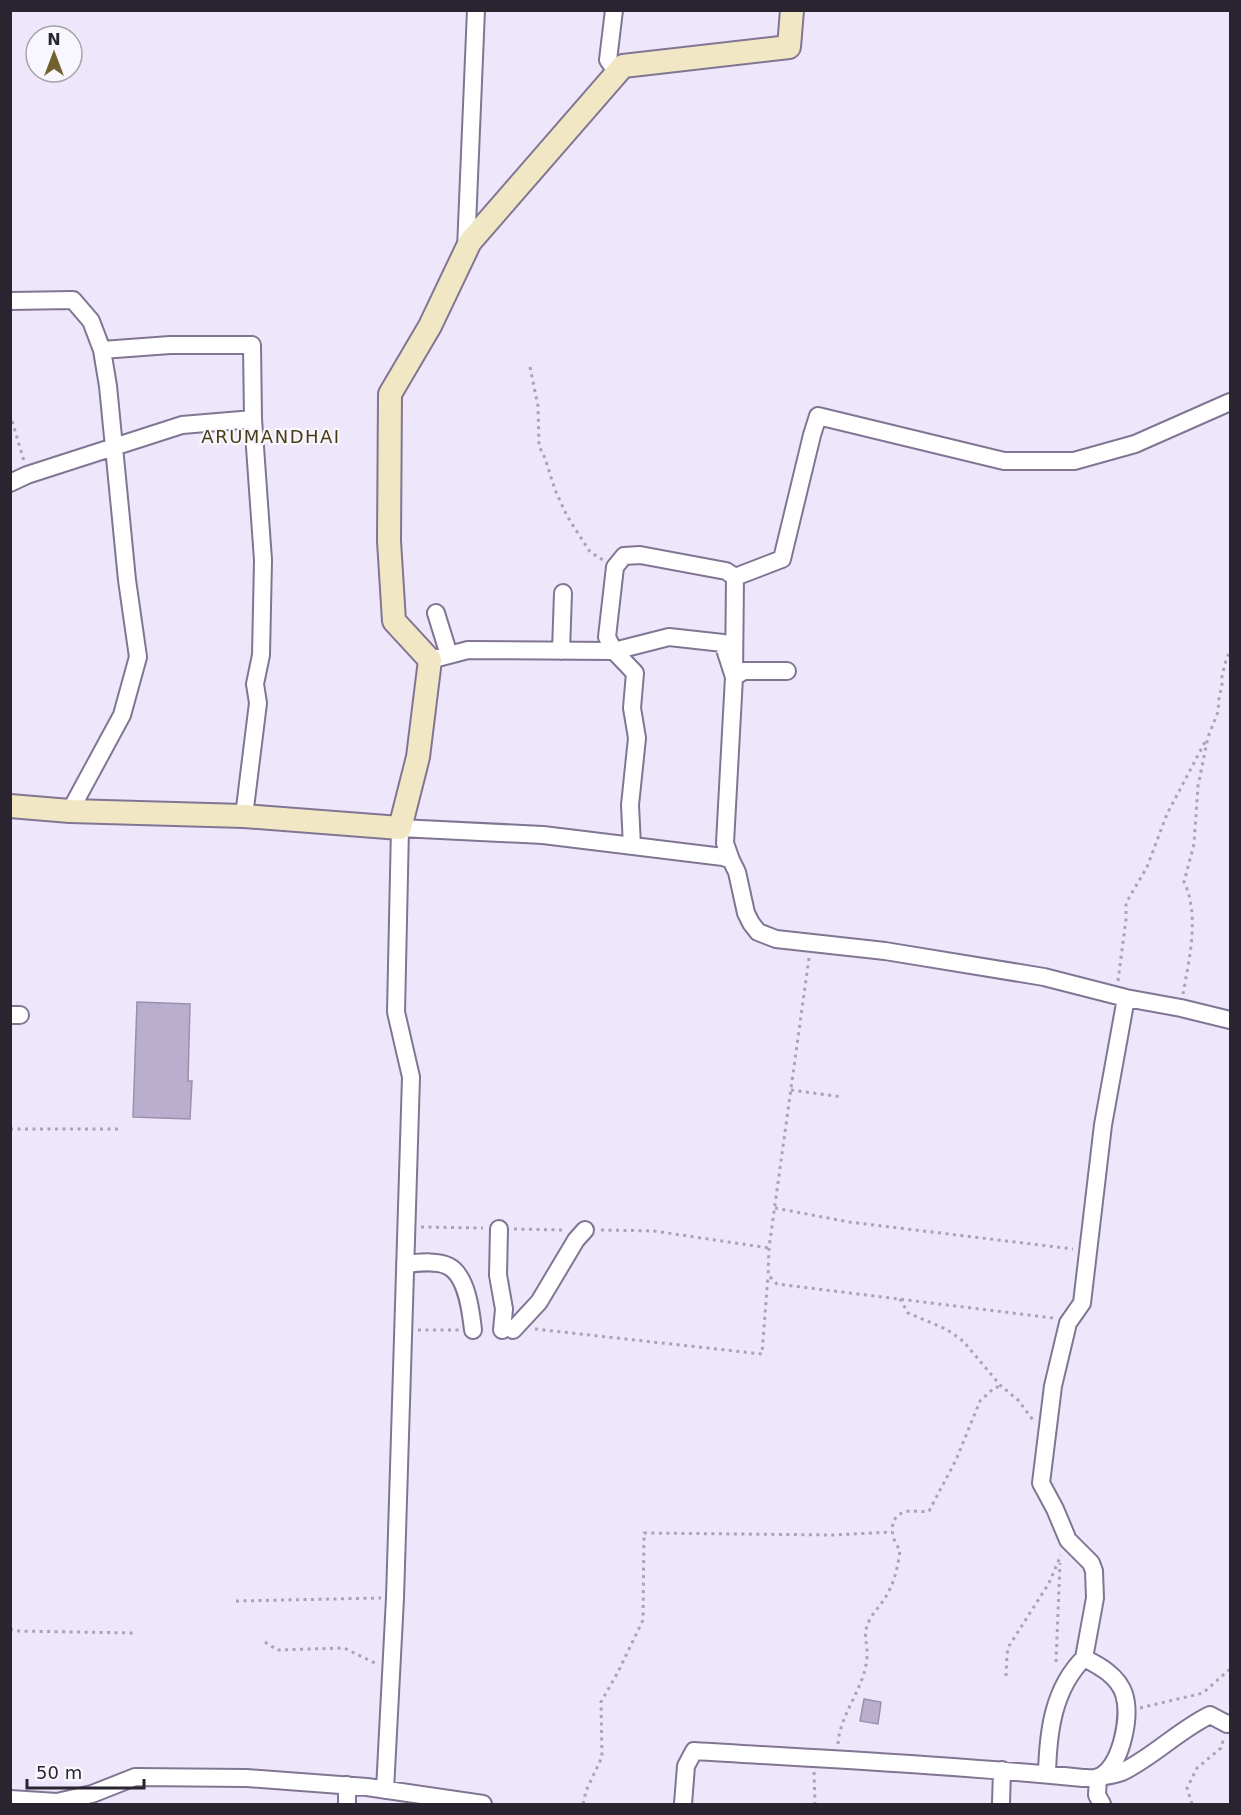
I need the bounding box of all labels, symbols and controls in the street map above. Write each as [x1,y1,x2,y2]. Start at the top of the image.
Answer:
north arrow [24,24,84,84]
text: N [47,30,61,49]
district label: ARUMANDHAI [201,426,341,447]
scale bar [27,1752,144,1790]
text: 50 m [36,1762,82,1783]

